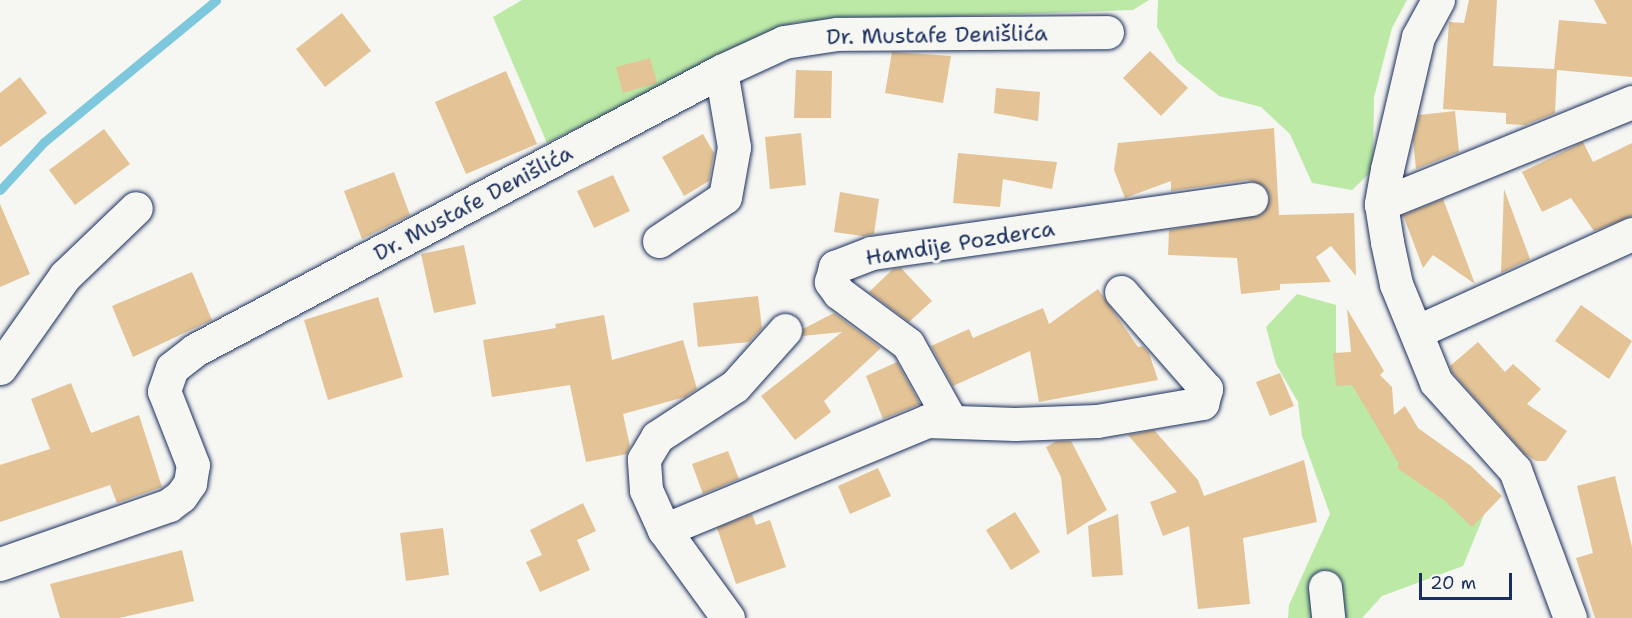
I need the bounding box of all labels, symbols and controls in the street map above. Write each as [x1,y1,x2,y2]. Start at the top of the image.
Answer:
street label: Dr. Mustafe Denišlića [826,20,1048,50]
street label: Dr. Mustafe Denišlića [369,139,577,267]
street label: Hamdije Pozderca [864,215,1056,271]
scale bar [1422,561,1515,599]
text: 20 m [1430,571,1476,595]

